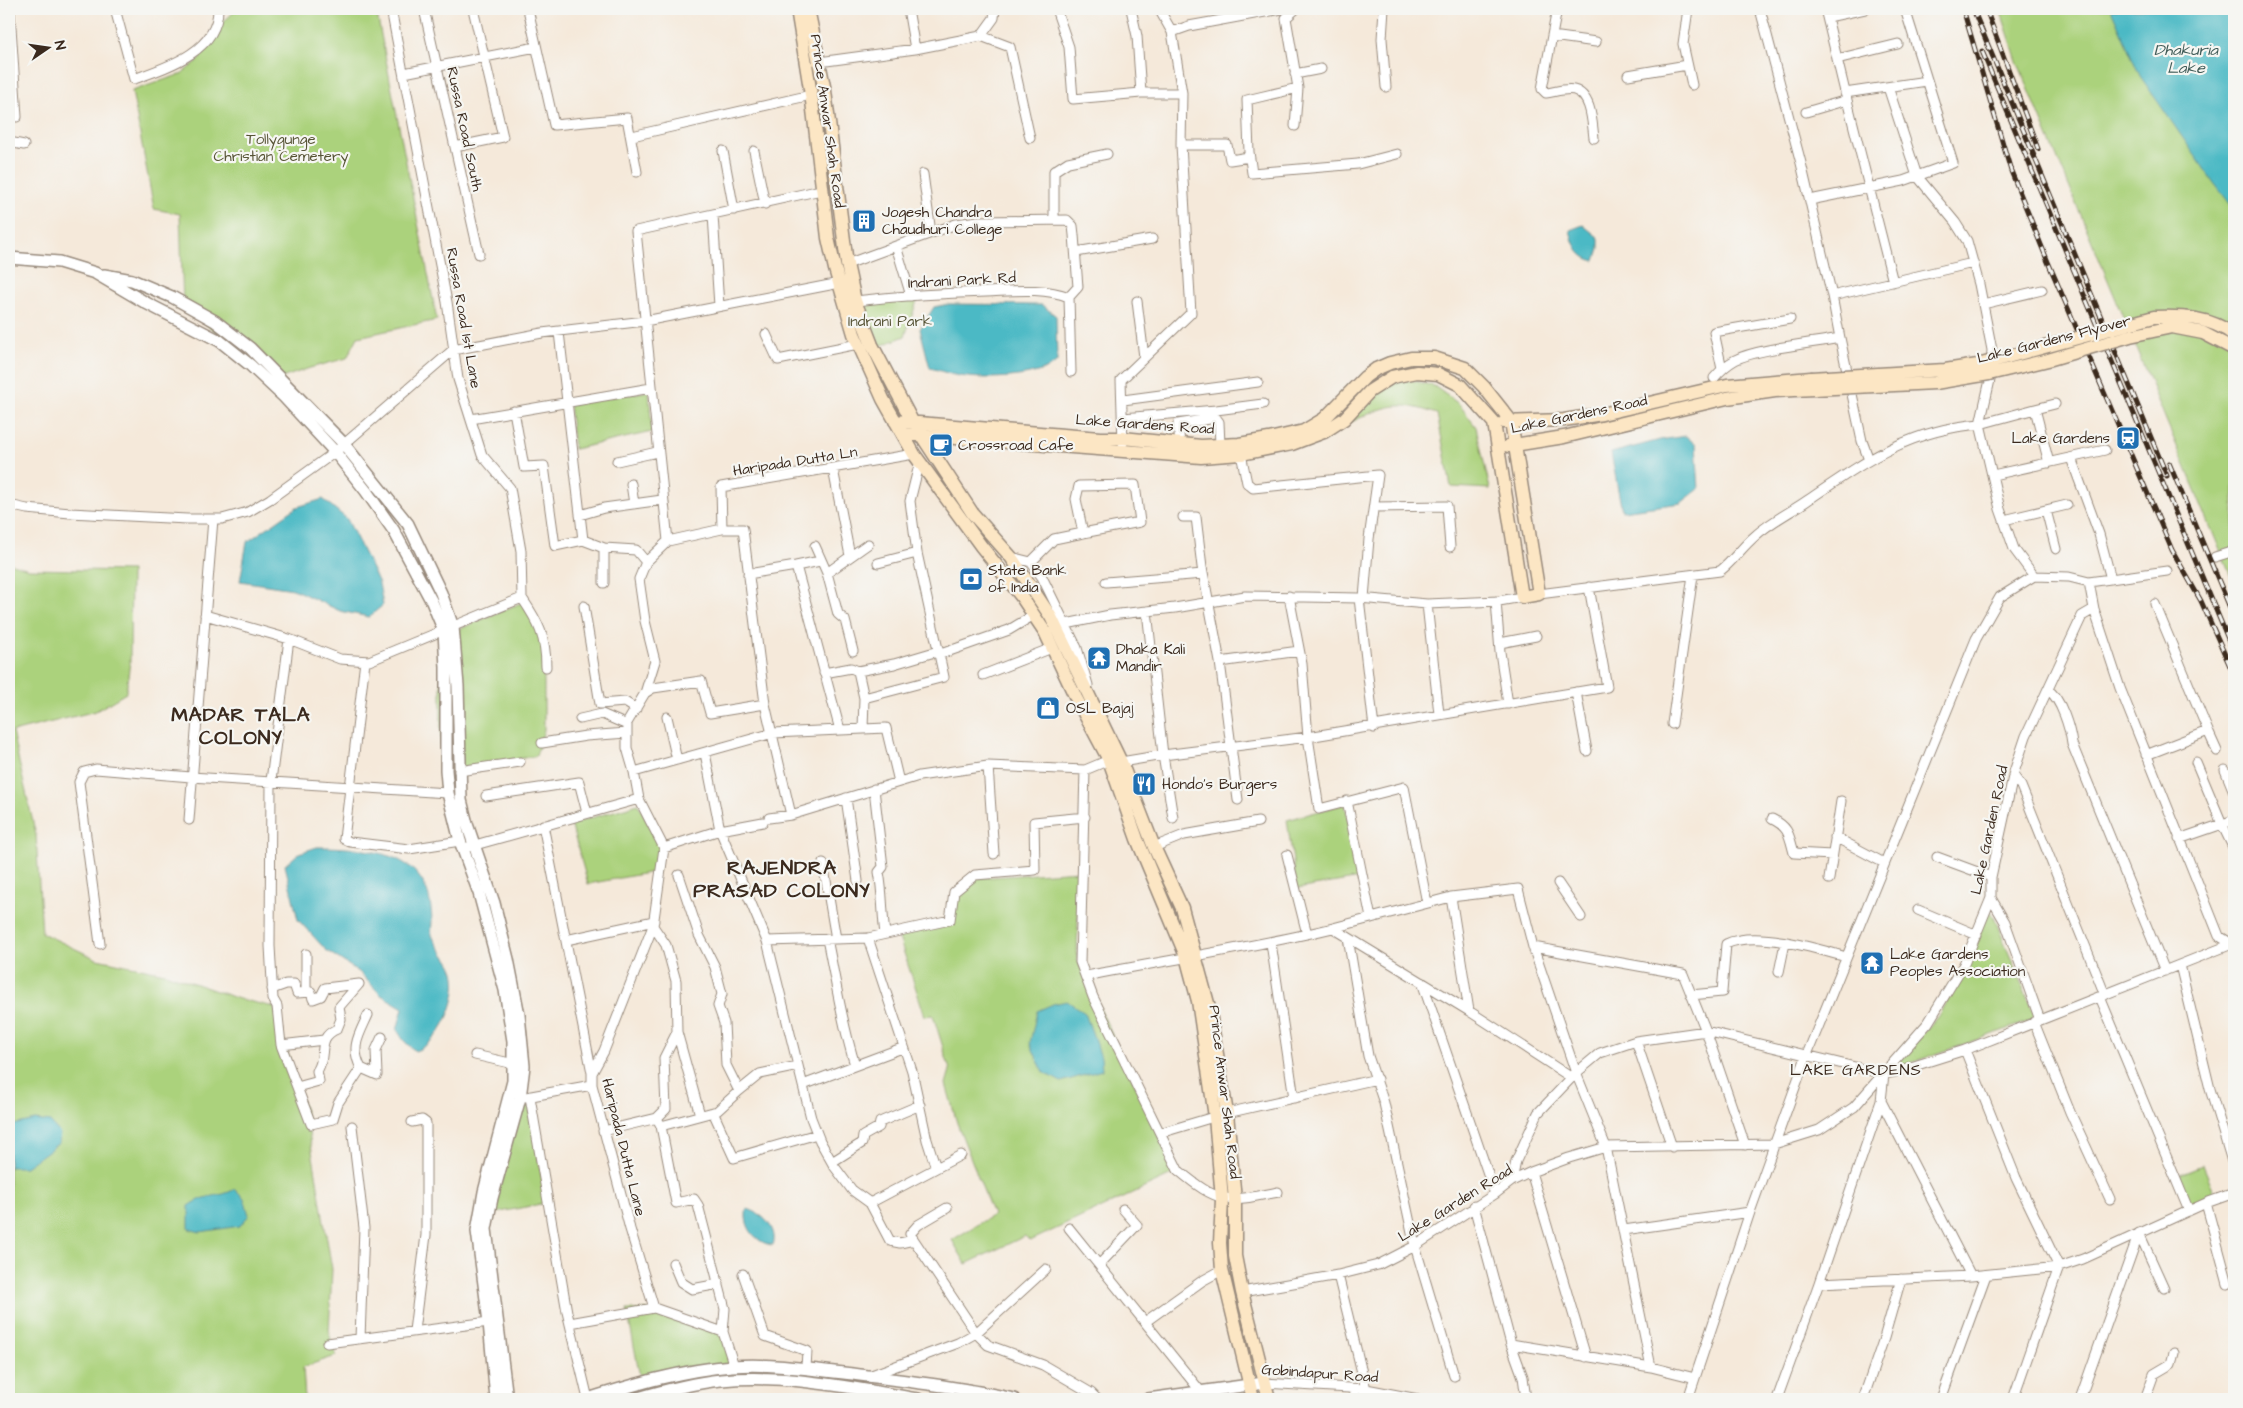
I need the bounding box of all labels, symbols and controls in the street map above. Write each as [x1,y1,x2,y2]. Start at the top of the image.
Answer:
north arrow [22,22,72,72]
street label: Prince Anwar Shah Road [805,33,850,209]
text: N [49,39,70,52]
water label: Dhakuria Lake [2154,39,2219,79]
street label: Russa Road South [441,65,488,194]
park label: Tollygunge Christian Cemetery [214,129,348,168]
place label: Jogesh Chandra Chaudhuri College [882,202,1002,241]
building icon: Jogesh Chandra Chaudhuri College [851,208,877,234]
street label: Russa Road 1st Lane [441,246,486,390]
street label: Indrani Park Rd [907,267,1017,294]
street label: Lake Gardens Flyover [1975,310,2134,370]
park label: Indrani Park [848,311,932,332]
street label: Lake Gardens Road [1509,390,1650,439]
street label: Lake Gardens Road [1075,409,1215,440]
station icon: Lake Gardens [2115,425,2141,451]
place label: Lake Gardens [2012,428,2110,449]
cafe icon: Crossroad Cafe [928,432,954,458]
place label: Crossroad Cafe [958,435,1074,456]
street label: Haripada Dutta Ln [731,441,859,482]
place label: State Bank of India [988,560,1067,598]
bank icon: State Bank of India [958,566,984,592]
place label: Dhaka Kali Mandir [1116,639,1186,677]
temple icon: Dhaka Kali Mandir [1086,645,1112,671]
shop icon: OSL Bajaj [1035,695,1061,721]
place label: OSL Bajaj [1066,698,1134,719]
district label: MADAR TALA COLONY [171,701,311,752]
street label: Lake Garden Road [1966,763,2013,897]
restaurant icon: Hondo’s Burgers [1131,771,1157,797]
place label: Hondo’s Burgers [1162,774,1278,796]
district label: RAJENDRA PRASAD COLONY [693,854,871,905]
place label: Lake Gardens Peoples Association [1890,944,2026,982]
temple icon: Lake Gardens Peoples Association [1859,950,1885,976]
street label: Prince Anwar Shah Road [1203,1004,1246,1180]
district label: LAKE GARDENS [1790,1059,1922,1081]
street label: Haripada Dutta Lane [596,1076,651,1218]
street label: Lake Garden Road [1394,1160,1517,1247]
street label: Gobindapur Road [1261,1359,1379,1388]

